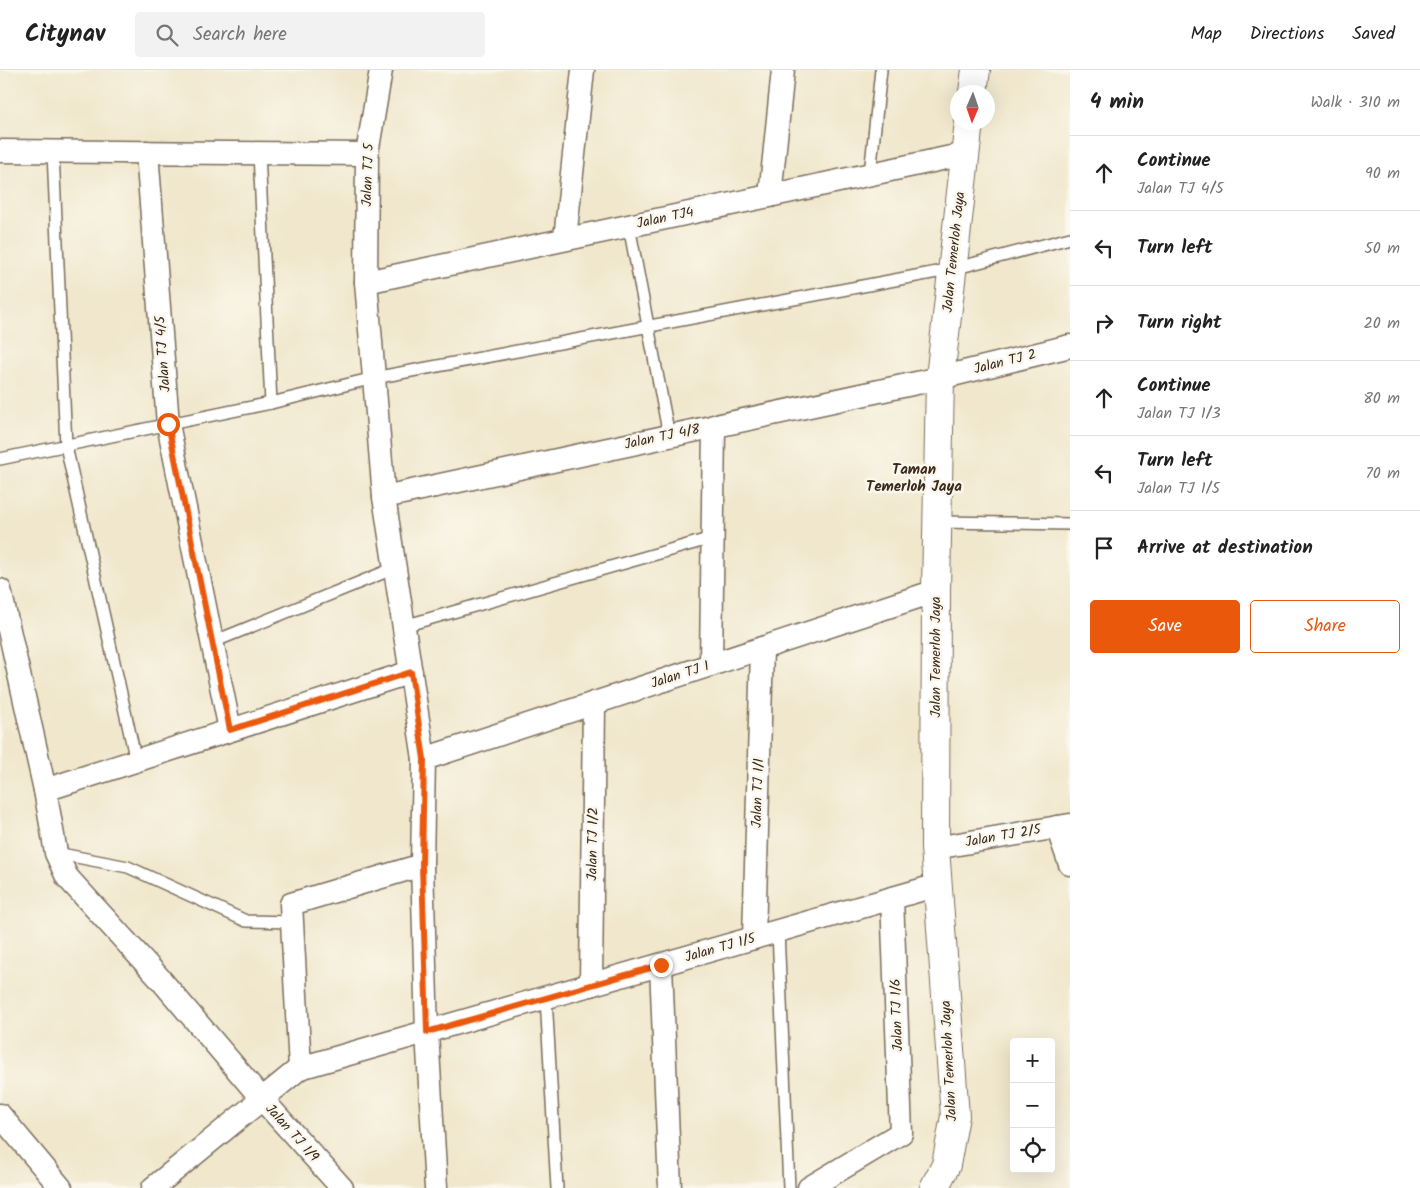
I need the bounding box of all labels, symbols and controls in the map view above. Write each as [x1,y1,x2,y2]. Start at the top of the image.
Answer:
search box [135,12,485,57]
text: Citynav [25,15,105,54]
text: Search here [193,20,287,50]
text: Map [1190,20,1222,49]
text: Directions [1250,20,1324,49]
text: Saved [1352,20,1395,49]
icon: search [153,21,181,49]
north arrow [950,85,995,130]
text: 4 min [1090,86,1144,119]
text: Walk · 310 m [1311,90,1400,115]
street label: Jalan TJ 5 [356,141,380,207]
text: Continue [1137,146,1210,176]
icon: ahead [1090,159,1118,187]
text: 90 m [1365,161,1400,186]
text: Jalan TJ 4/5 [1137,176,1224,201]
street label: Jalan Temerloh Jaya [937,191,971,313]
street label: Jalan TJ4 [634,201,696,235]
text: Turn left [1137,233,1212,263]
icon: left [1090,234,1118,262]
text: 50 m [1364,236,1400,261]
text: Turn right [1137,308,1222,338]
icon: right [1090,309,1118,337]
text: 20 m [1364,311,1400,336]
street label: Jalan TJ 4/5 [149,314,177,393]
street label: Jalan TJ 2 [971,344,1039,380]
text: Continue [1137,371,1210,401]
icon: ahead [1090,384,1118,412]
text: 80 m [1363,386,1400,411]
text: Jalan TJ 1/3 [1137,401,1221,426]
route start [157,413,180,436]
street label: Jalan TJ 4/8 [622,418,702,456]
text: Turn left [1137,446,1212,476]
district label: Taman Temerloh Jaya [866,458,962,499]
icon: left [1090,459,1118,487]
text: 70 m [1365,461,1400,486]
text: Jalan TJ 1/5 [1137,476,1220,501]
text: Arrive at destination [1137,533,1313,563]
icon: arrive [1090,534,1118,562]
street label: Jalan Temerloh Jaya [925,596,947,718]
button: Save [1090,600,1240,653]
button: Share [1250,600,1400,653]
street label: Jalan TJ 1 [648,655,712,695]
street label: Jalan TJ 1/1 [746,758,770,828]
street label: Jalan TJ 1/2 [581,807,605,881]
street label: Jalan TJ 2/5 [963,818,1044,853]
street label: Jalan TJ 1/5 [682,927,759,969]
route end [650,954,673,977]
street label: Jalan TJ 1/6 [885,978,909,1052]
street label: Jalan Temerloh Jaya [935,1000,963,1122]
map controls [1010,1038,1055,1173]
button: + [1010,1038,1055,1083]
button: − [1010,1083,1055,1128]
street label: Jalan TJ 1/9 [260,1099,324,1167]
button: locate [1010,1128,1055,1173]

